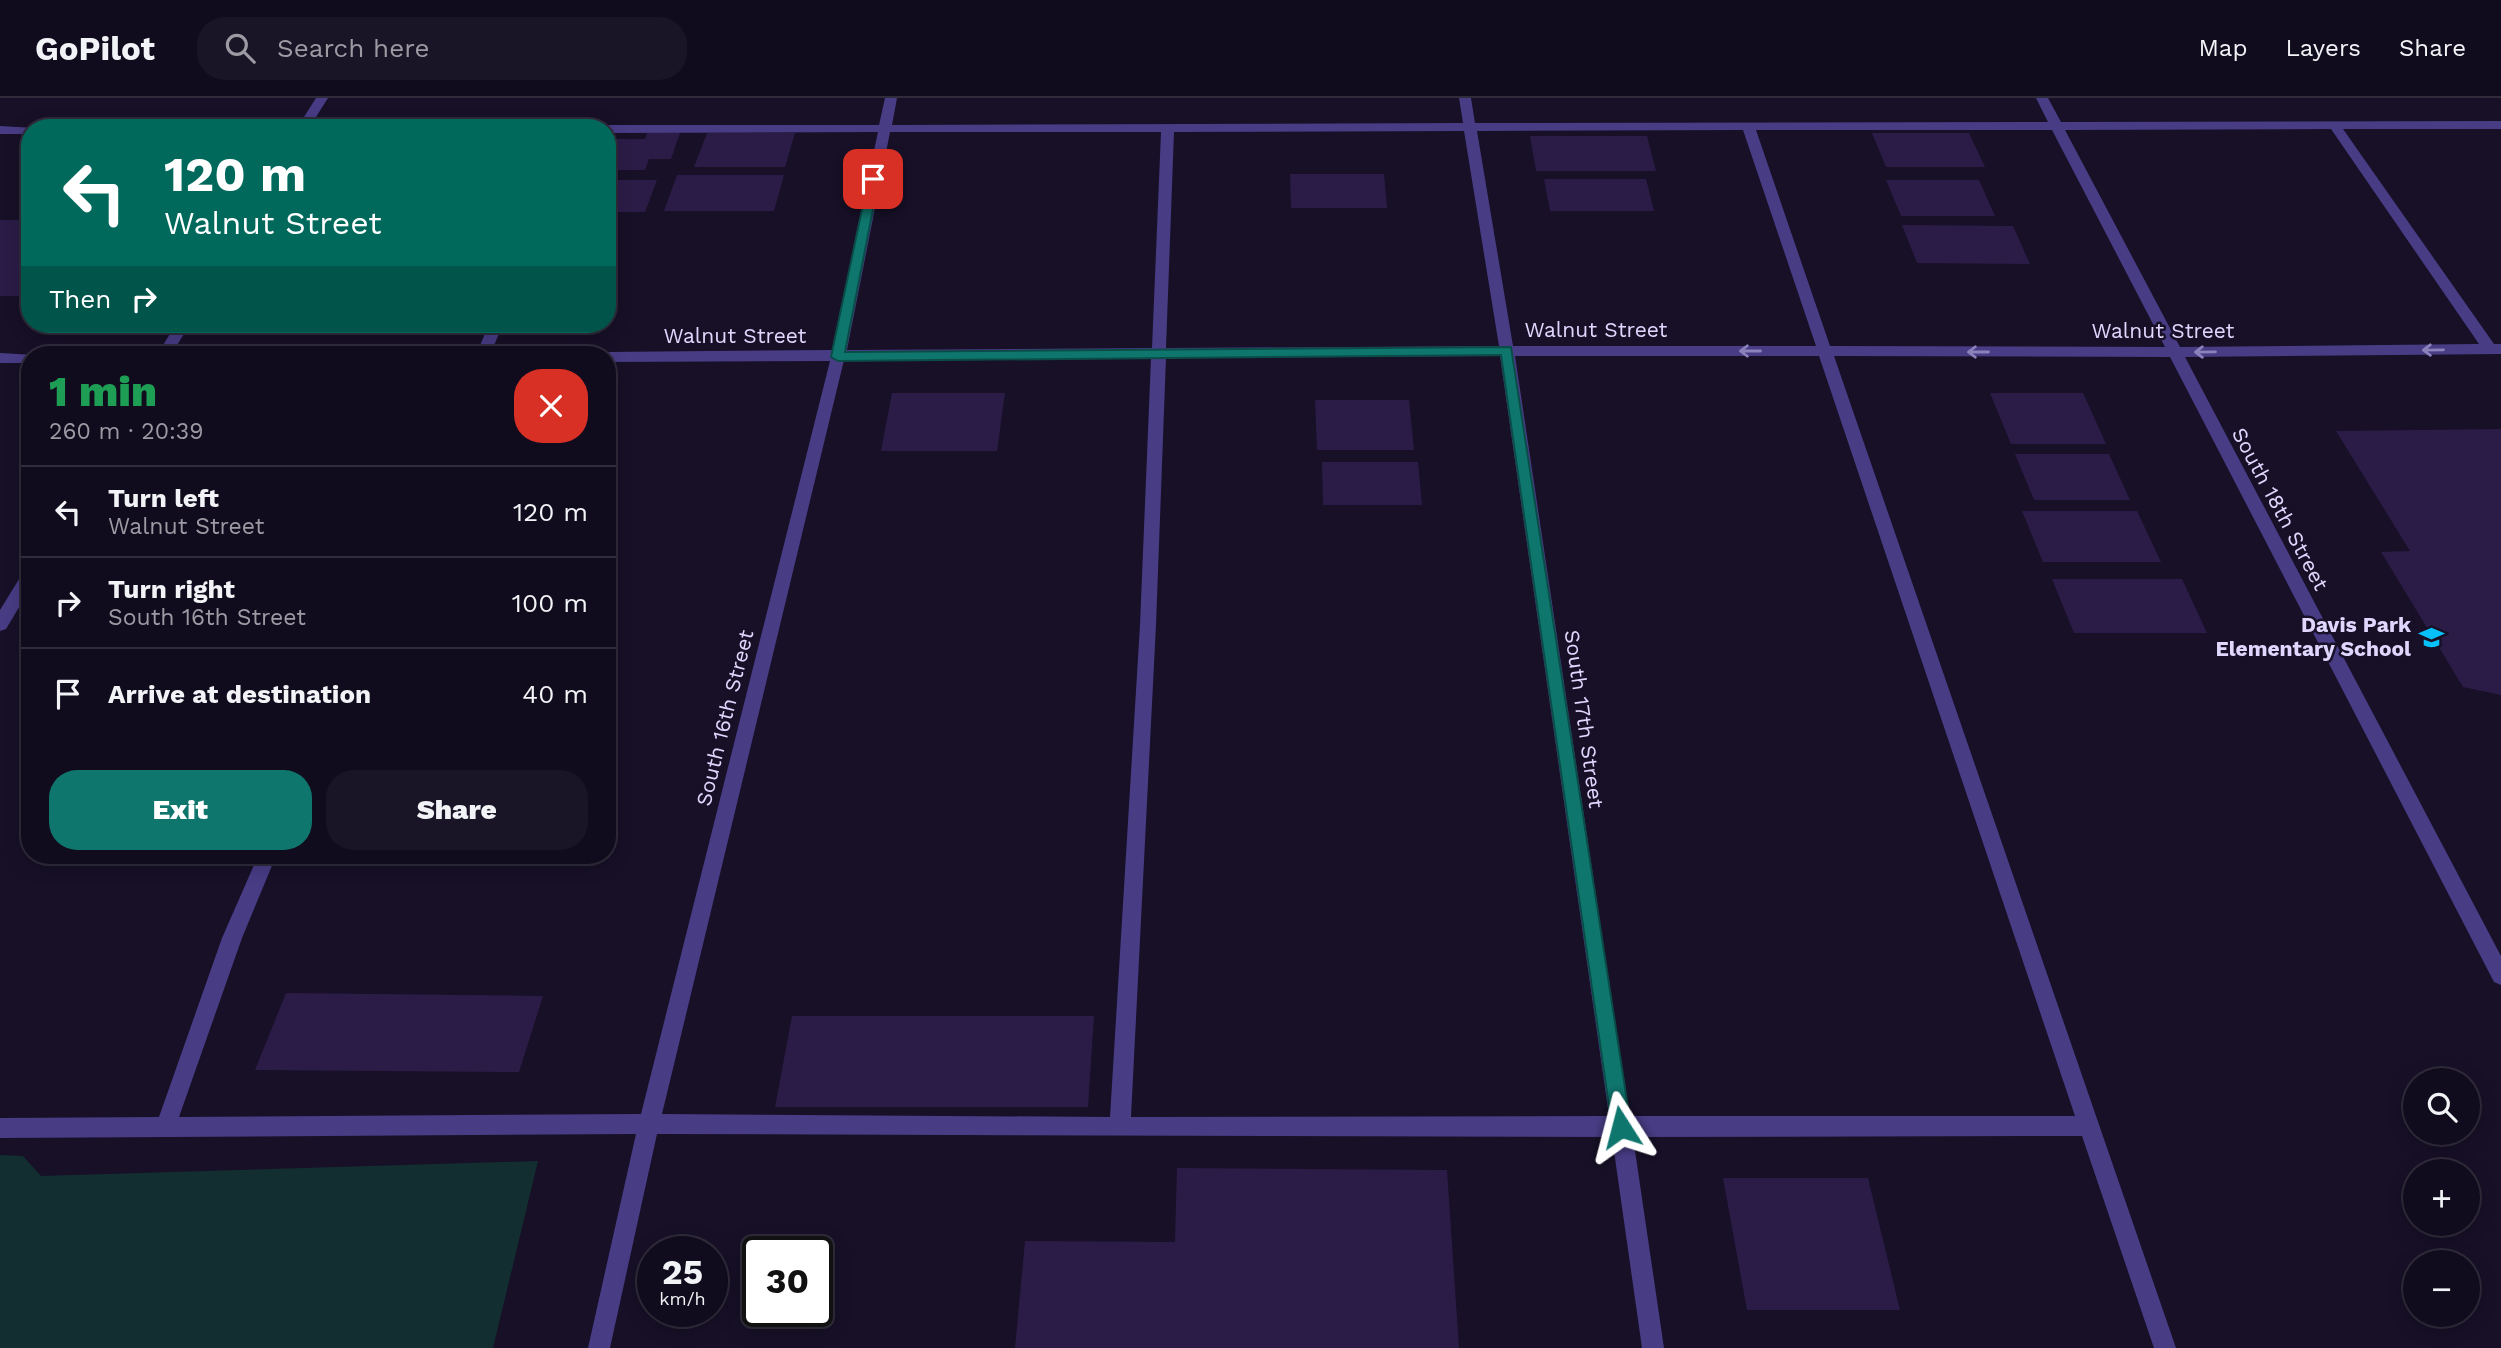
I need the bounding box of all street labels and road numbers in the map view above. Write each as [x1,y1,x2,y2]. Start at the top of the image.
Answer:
street label: Walnut Street [1525,317,1668,342]
street label: Walnut Street [2092,318,2235,343]
street label: Walnut Street [664,323,807,348]
street label: South 18th Street [2227,423,2334,595]
street label: South 16th Street [691,627,759,809]
street label: South 17th Street [1560,628,1609,810]

